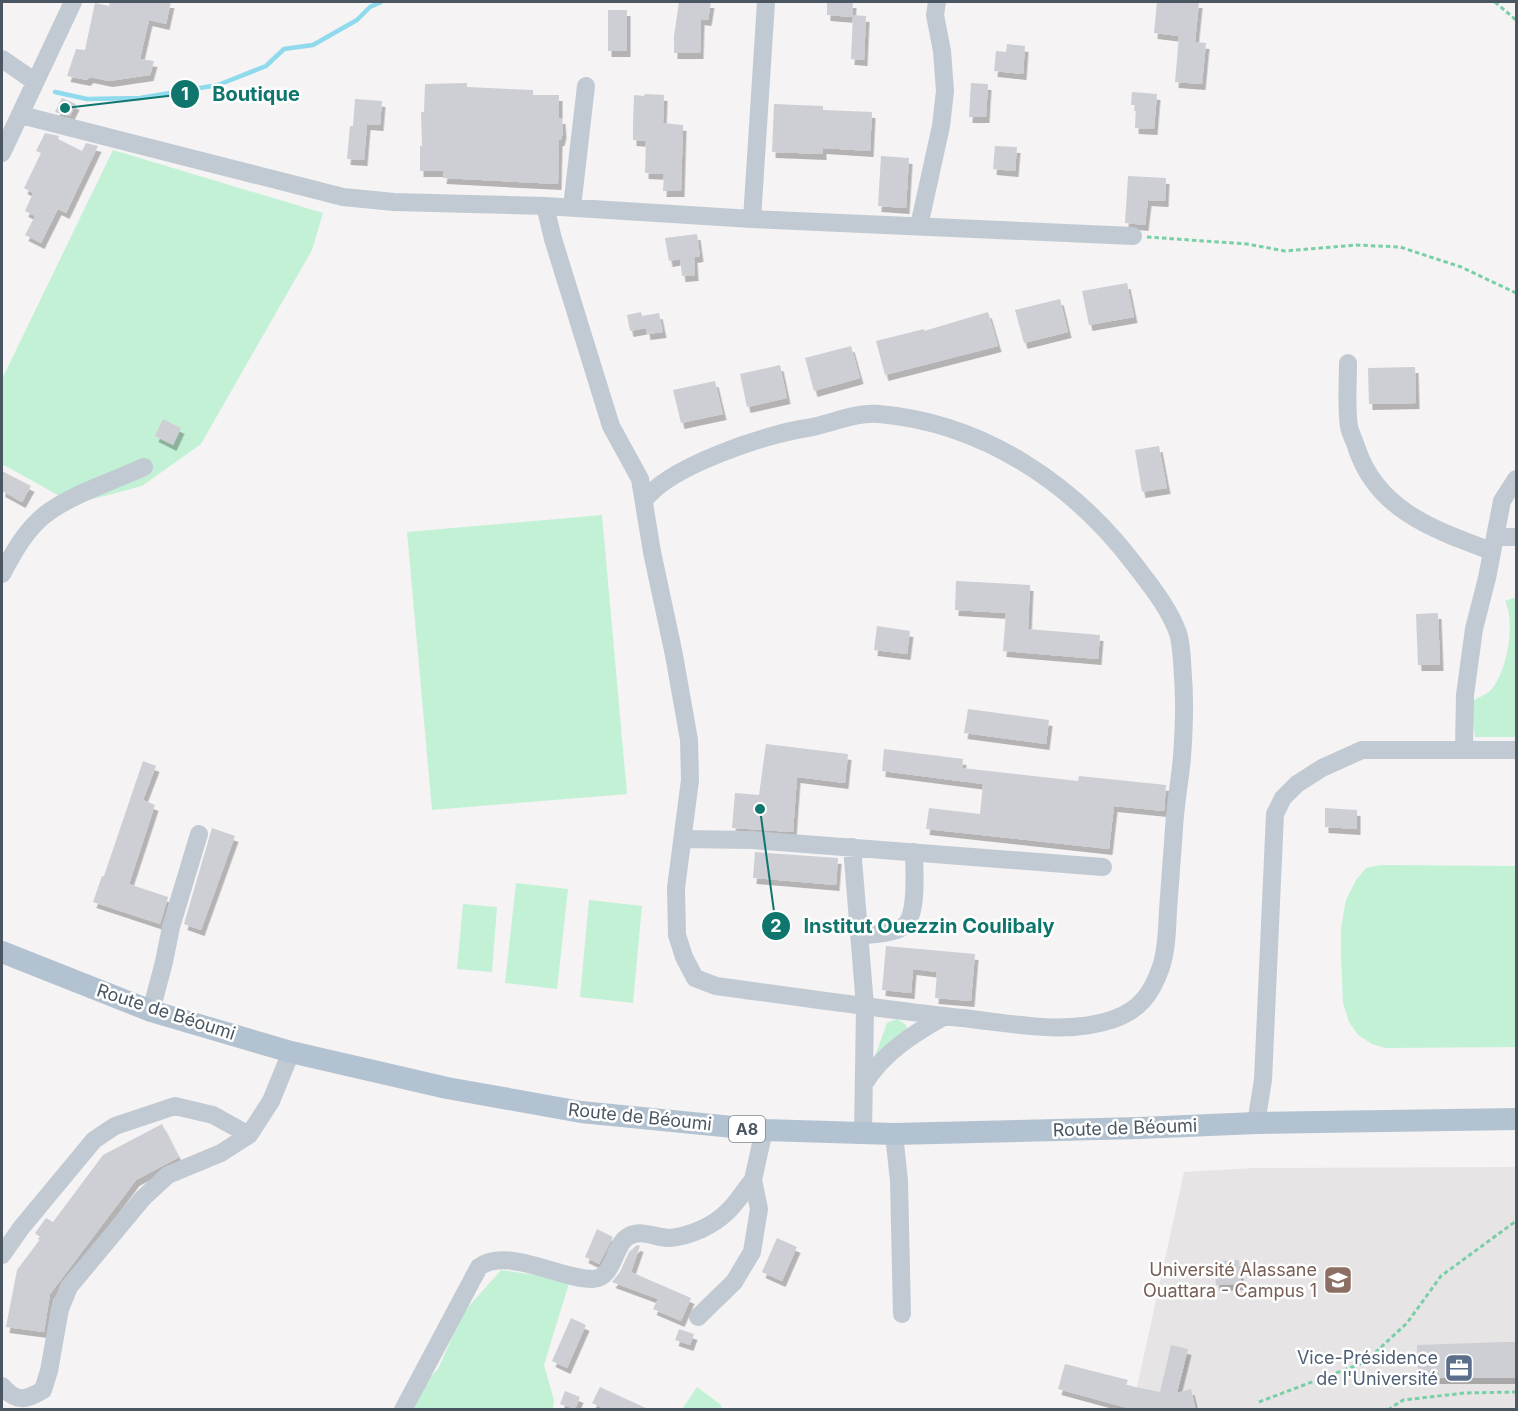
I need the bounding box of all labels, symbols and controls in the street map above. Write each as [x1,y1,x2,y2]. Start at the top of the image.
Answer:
callout: Boutique [170,75,312,113]
text: Boutique [212,82,300,106]
text: 1 [181,83,189,104]
callout: Institut Ouezzin Coulibaly [761,907,1066,945]
text: Institut Ouezzin Coulibaly [803,914,1055,938]
text: 2 [770,915,782,936]
street label: Route de Béoumi [94,979,238,1044]
street label: Route de Béoumi [567,1099,713,1134]
street label: Route de Béoumi [1052,1114,1198,1141]
road number: A8 [729,1116,765,1142]
place label: Université Alassane Ouattara - Campus 1 [1143,1259,1317,1301]
school or university icon: Université Alassane Ouattara - Campus 1 [1322,1264,1354,1296]
place label: Vice-Présidence de l'Université [1297,1347,1438,1389]
office icon: Vice-Présidence de l'Université [1443,1352,1475,1384]

